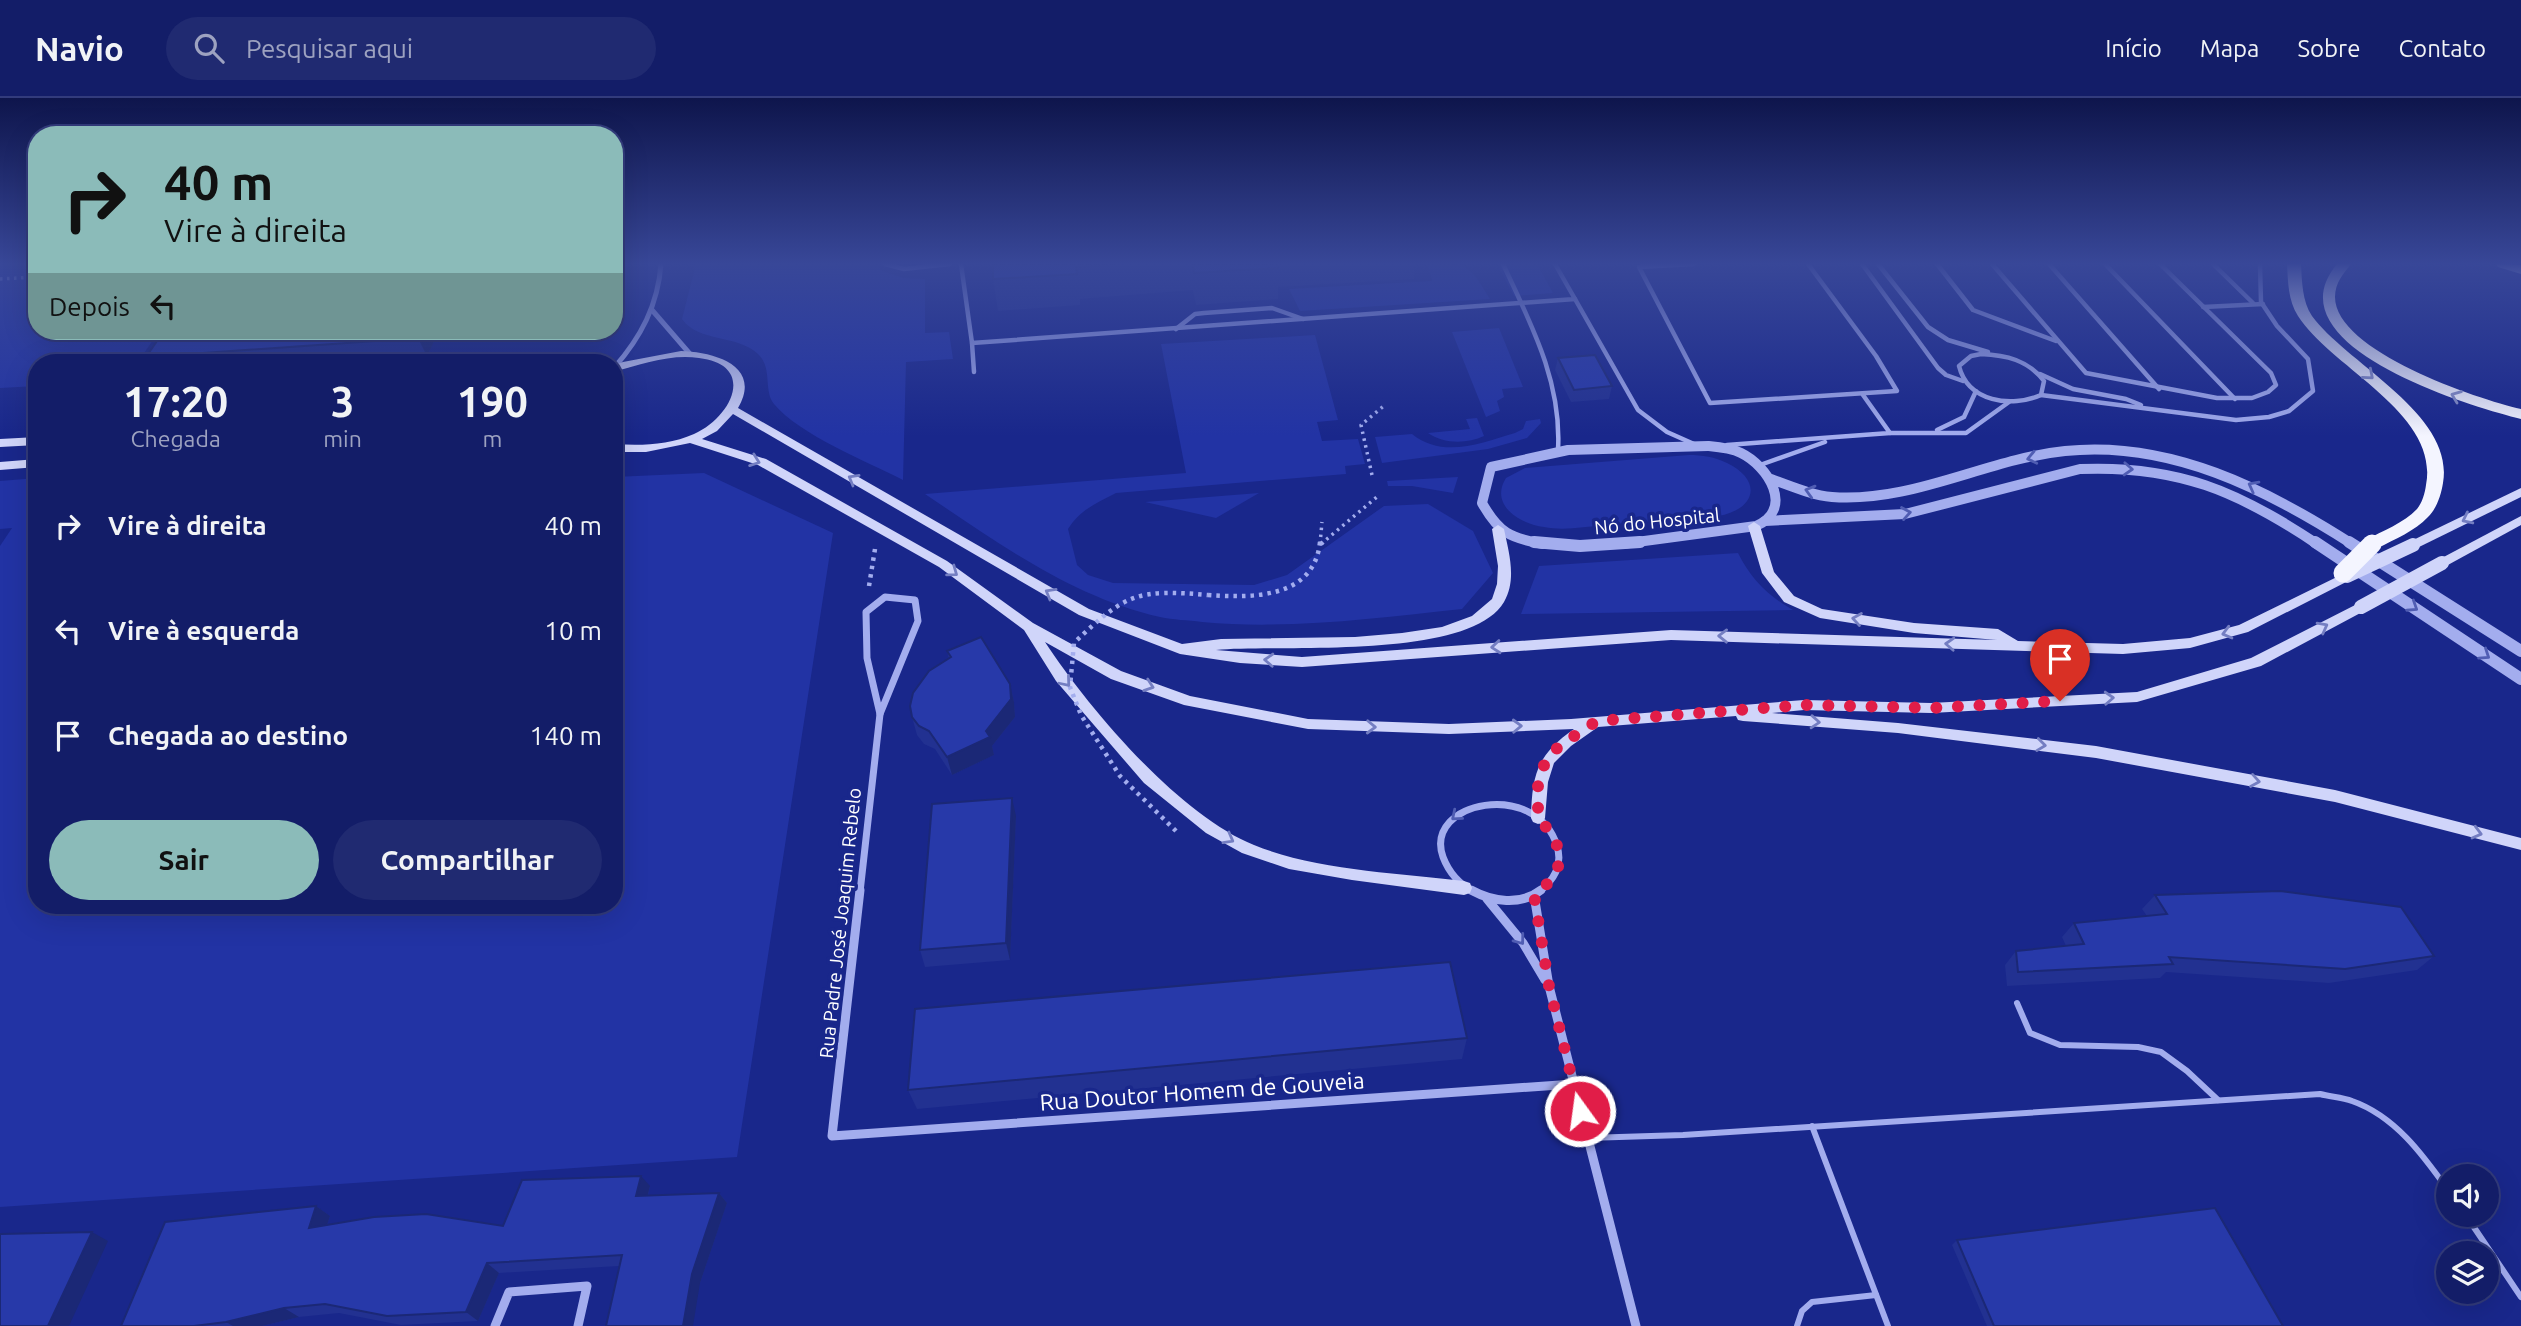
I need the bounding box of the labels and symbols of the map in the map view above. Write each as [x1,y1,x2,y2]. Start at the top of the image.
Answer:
one-way arrow [2361,367,2374,380]
one-way arrow [2450,390,2462,404]
one-way arrow [2026,450,2038,464]
one-way arrow [748,452,760,466]
one-way arrow [2123,461,2134,476]
one-way arrow [847,475,860,488]
one-way arrow [2248,481,2260,494]
one-way arrow [1805,484,1817,499]
street label: Nó do Hospital [1593,503,1721,539]
one-way arrow [1900,506,1912,521]
one-way arrow [2462,510,2474,524]
one-way arrow [945,564,958,576]
one-way arrow [1045,588,1058,601]
one-way arrow [2405,599,2418,611]
one-way arrow [1852,612,1863,627]
one-way arrow [2316,622,2328,636]
one-way arrow [2221,625,2233,639]
one-way arrow [1717,628,1728,644]
pin [2030,629,2090,701]
one-way arrow [1945,637,1956,652]
one-way arrow [1490,640,1502,655]
one-way arrow [2478,647,2491,660]
one-way arrow [1263,653,1274,668]
one-way arrow [1058,674,1070,687]
one-way arrow [1142,678,1154,692]
one-way arrow [2104,691,2115,706]
one-way arrow [1810,714,1821,729]
one-way arrow [1366,719,1377,734]
one-way arrow [1512,719,1523,734]
one-way arrow [2035,737,2047,752]
one-way arrow [2249,773,2261,788]
street label: Rua Padre José Joaquim Rebelo [815,787,865,1059]
one-way arrow [1451,808,1464,821]
one-way arrow [2471,824,2483,839]
one-way arrow [1222,831,1234,844]
one-way arrow [1512,933,1525,945]
street label: Rua Doutor Homem de Gouveia [1039,1067,1365,1115]
position arrow [1543,1074,1617,1148]

